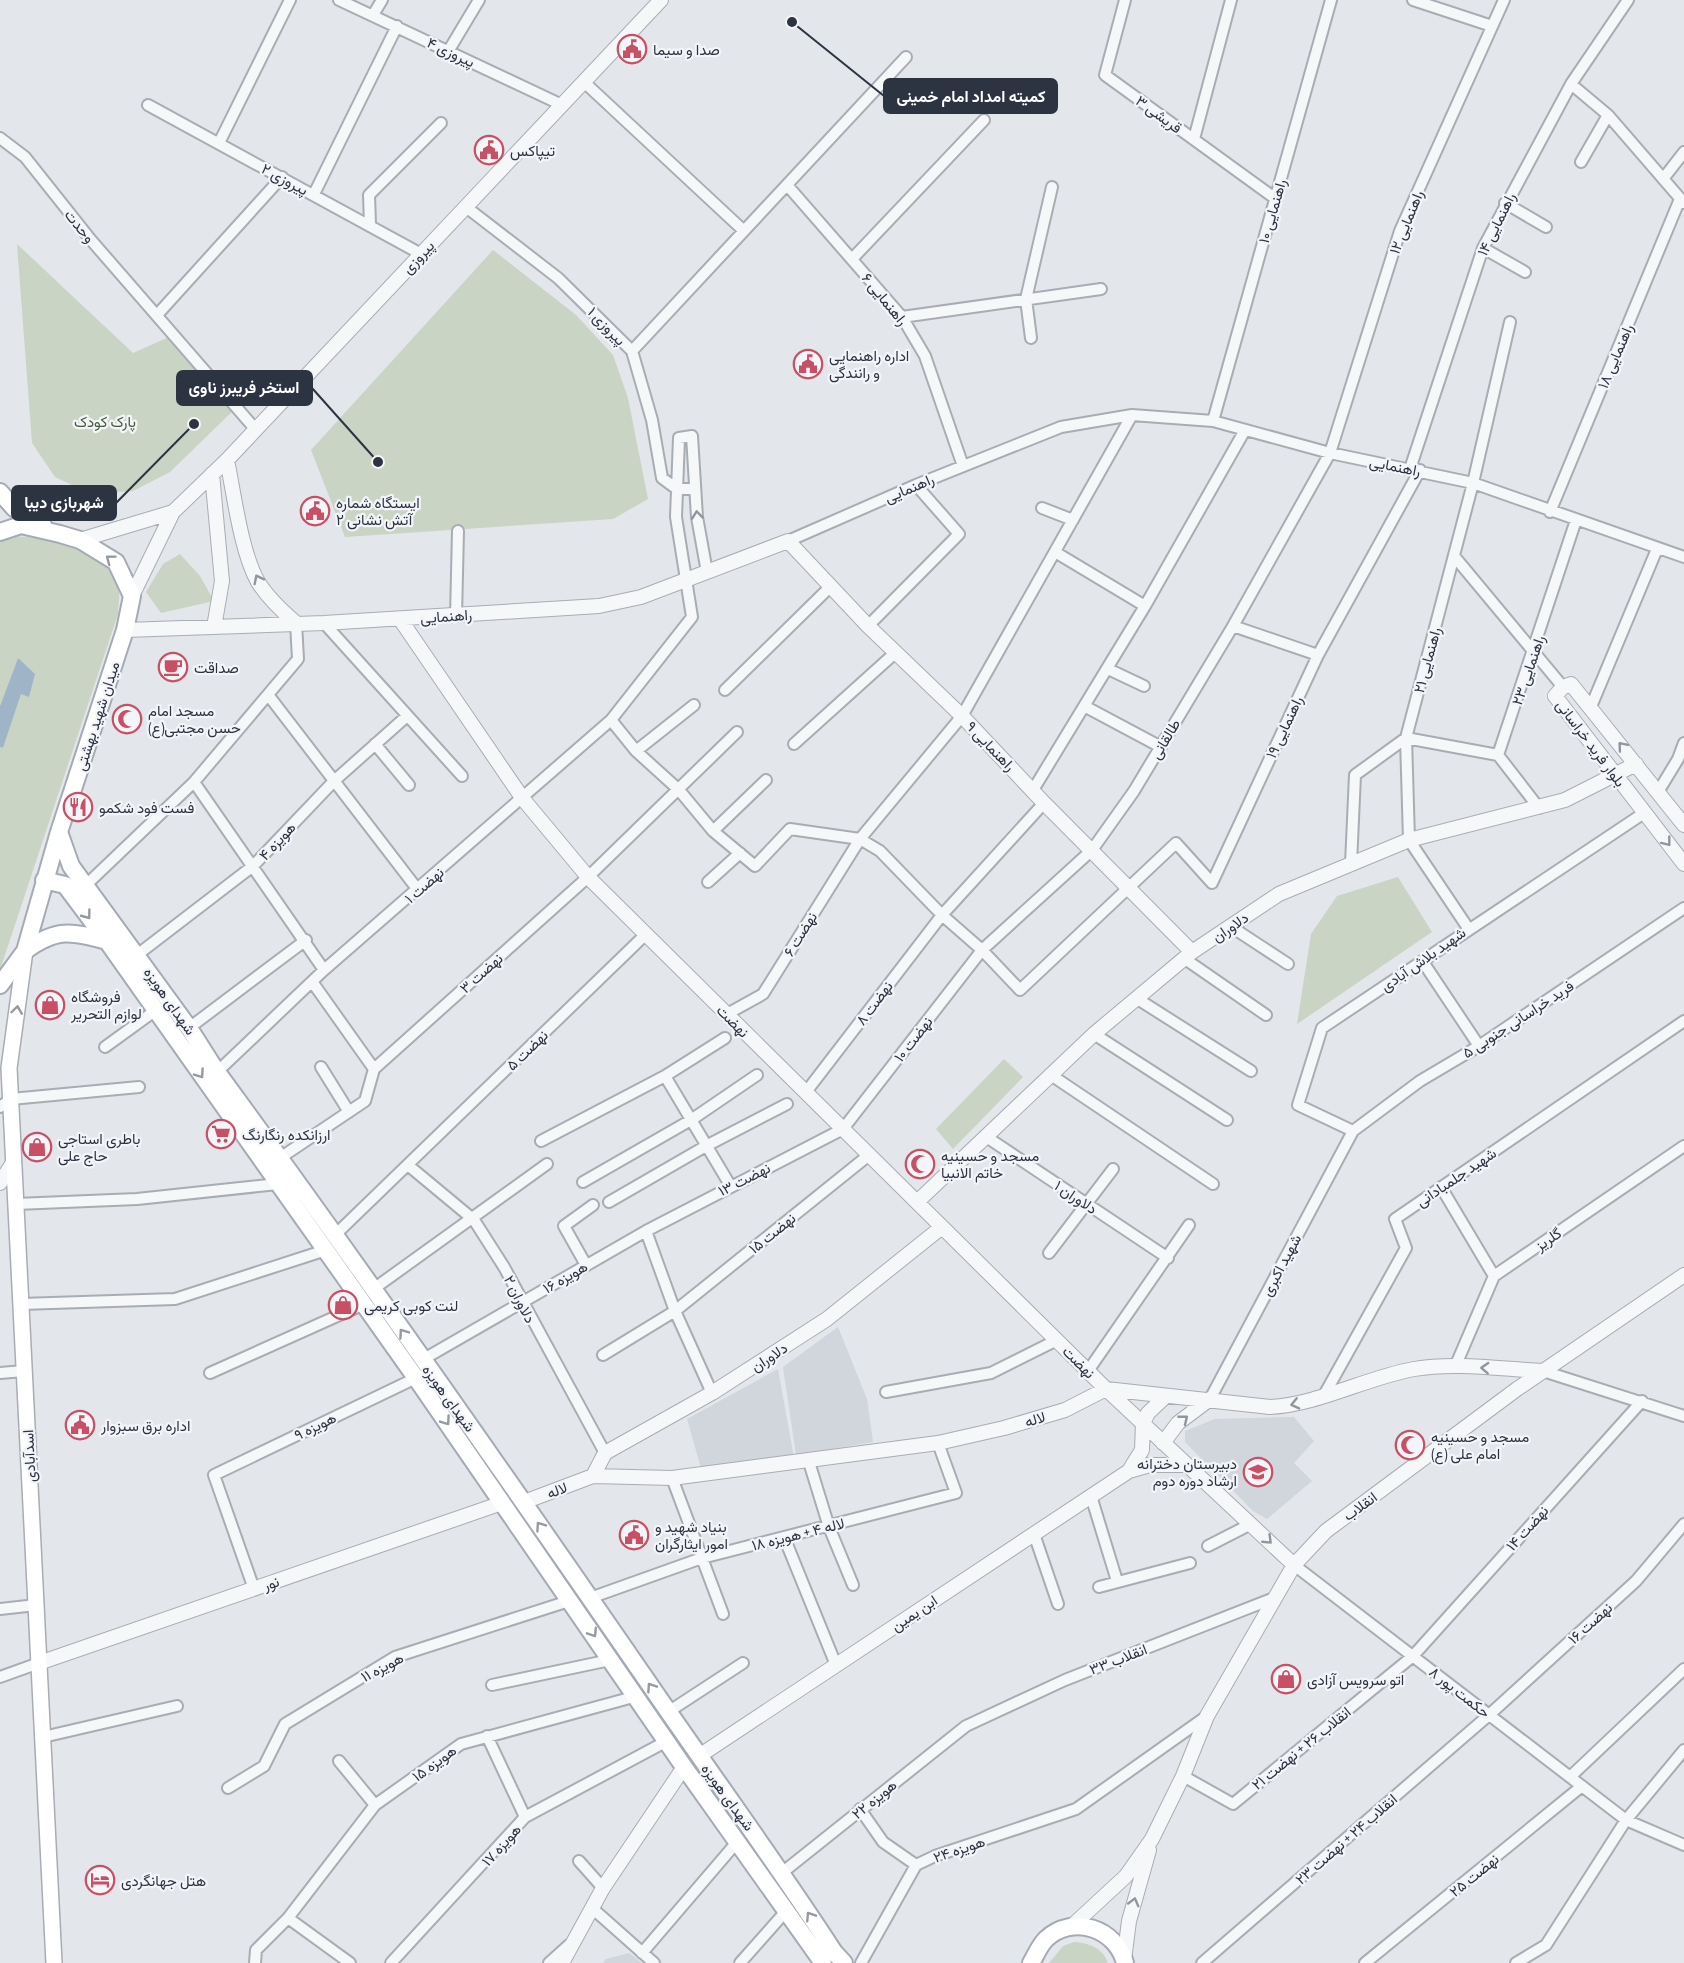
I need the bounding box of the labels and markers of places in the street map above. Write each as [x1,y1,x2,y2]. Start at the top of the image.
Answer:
public building icon: صدا و سیما [616,33,648,65]
place label: صدا و سیما [653,40,720,59]
callout: کمیته امداد امام خمینی [884,79,1057,113]
public building icon: تیپاکس [473,134,505,166]
place label: تیپاکس [510,141,556,161]
place label: اداره راهنمایی و رانندگی [829,346,909,383]
public building icon: اداره راهنمایی و رانندگی [792,348,824,380]
callout: استخر فریبرز ناوی [177,371,312,405]
callout: شهربازی دیبا [12,486,116,520]
place label: ایستگاه شماره ۲ آتش نشانی [336,493,420,530]
public building icon: ایستگاه شماره ۲ آتش نشانی [299,495,331,527]
cafe icon: صداقت [157,651,189,683]
place label: صداقت [194,658,239,677]
place label: مسجد امام حسن مجتبی(ع) [148,701,241,739]
mosque icon: مسجد امام حسن مجتبی(ع) [111,703,143,735]
restaurant icon: فست فود شکمو [62,791,94,823]
place label: فست فود شکمو [99,798,194,817]
place label: فروشگاه لوازم التحریر [70,987,142,1024]
shop icon: فروشگاه لوازم التحریر [34,989,66,1021]
supermarket icon: ارزانکده رنگارنگ [205,1118,237,1150]
place label: ارزانکده رنگارنگ [242,1125,331,1144]
place label: باطری استاجی حاج علی [58,1129,140,1167]
shop icon: باطری استاجی حاج علی [21,1131,53,1163]
place label: مسجد و حسینیه خاتم الانبیا [941,1146,1039,1183]
mosque icon: مسجد و حسینیه خاتم الانبیا [904,1148,936,1180]
shop icon: لنت کوبی کریمی [327,1289,359,1321]
place label: لنت کوبی کریمی [364,1296,458,1316]
public building icon: اداره برق سبزوار [64,1409,96,1441]
place label: اداره برق سبزوار [100,1416,191,1435]
place label: مسجد و حسینیه امام علی (ع) [1431,1427,1529,1465]
mosque icon: مسجد و حسینیه امام علی (ع) [1394,1429,1426,1461]
place label: دبیرستان دخترانه ارشاد دوره دوم [1137,1454,1237,1491]
school or university icon: دبیرستان دخترانه ارشاد دوره دوم [1242,1456,1274,1488]
place label: بنیاد شهید و امور ایثارگران [655,1517,728,1553]
public building icon: بنیاد شهید و امور ایثارگران [618,1519,650,1551]
shop icon: اتو سرويس آزادی [1270,1663,1302,1695]
place label: اتو سرويس آزادی [1307,1670,1404,1690]
hotel icon: هتل جهانگردی [84,1864,116,1896]
place label: هتل جهانگردی [121,1871,206,1891]

